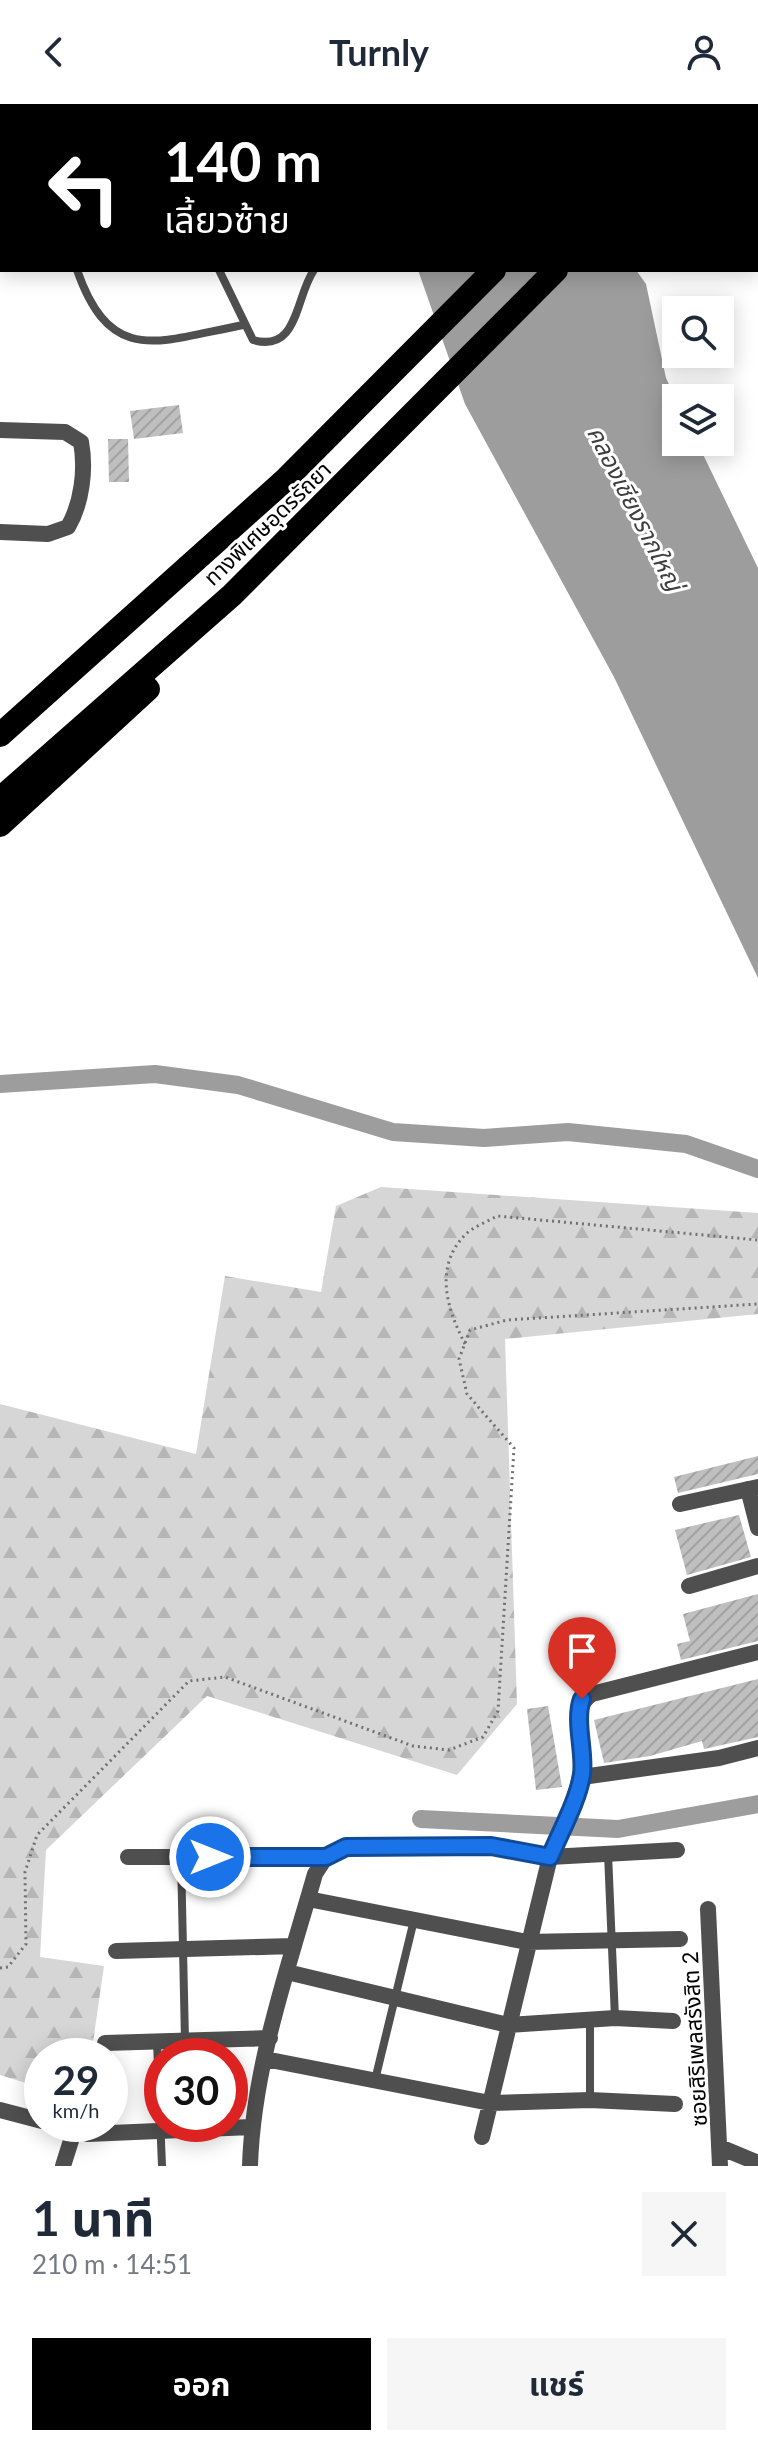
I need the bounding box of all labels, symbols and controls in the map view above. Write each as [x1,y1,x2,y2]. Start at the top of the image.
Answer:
icon: back [32,30,76,74]
text: Turnly [329,30,429,74]
icon: person [682,30,726,74]
text: 140 m [164,127,322,194]
icon: left [32,136,136,240]
text: เลี้ยวซ้าย [164,197,290,241]
map controls [662,296,734,456]
button: search [662,296,734,368]
button: layers [662,384,734,456]
water label: คลองเชียงรากใหญ่ [582,421,691,598]
street label: ทางพิเศษอุดรรัถยา [198,455,337,591]
pin [548,1617,616,1699]
icon: arrive [560,1629,604,1673]
position arrow [168,1815,252,1899]
street label: ซอยสิริเพลสรังสิต 2 [676,1951,712,2127]
speed limit sign: 30 [144,2038,248,2142]
text: 29 [53,2056,99,2104]
text: km/h [53,2098,99,2122]
text: 1 นาที [32,2189,154,2246]
button: close [642,2192,726,2276]
text: 210 m · 14:51 [32,2248,192,2280]
button: ออก [32,2338,371,2430]
button: แชร์ [387,2338,726,2430]

